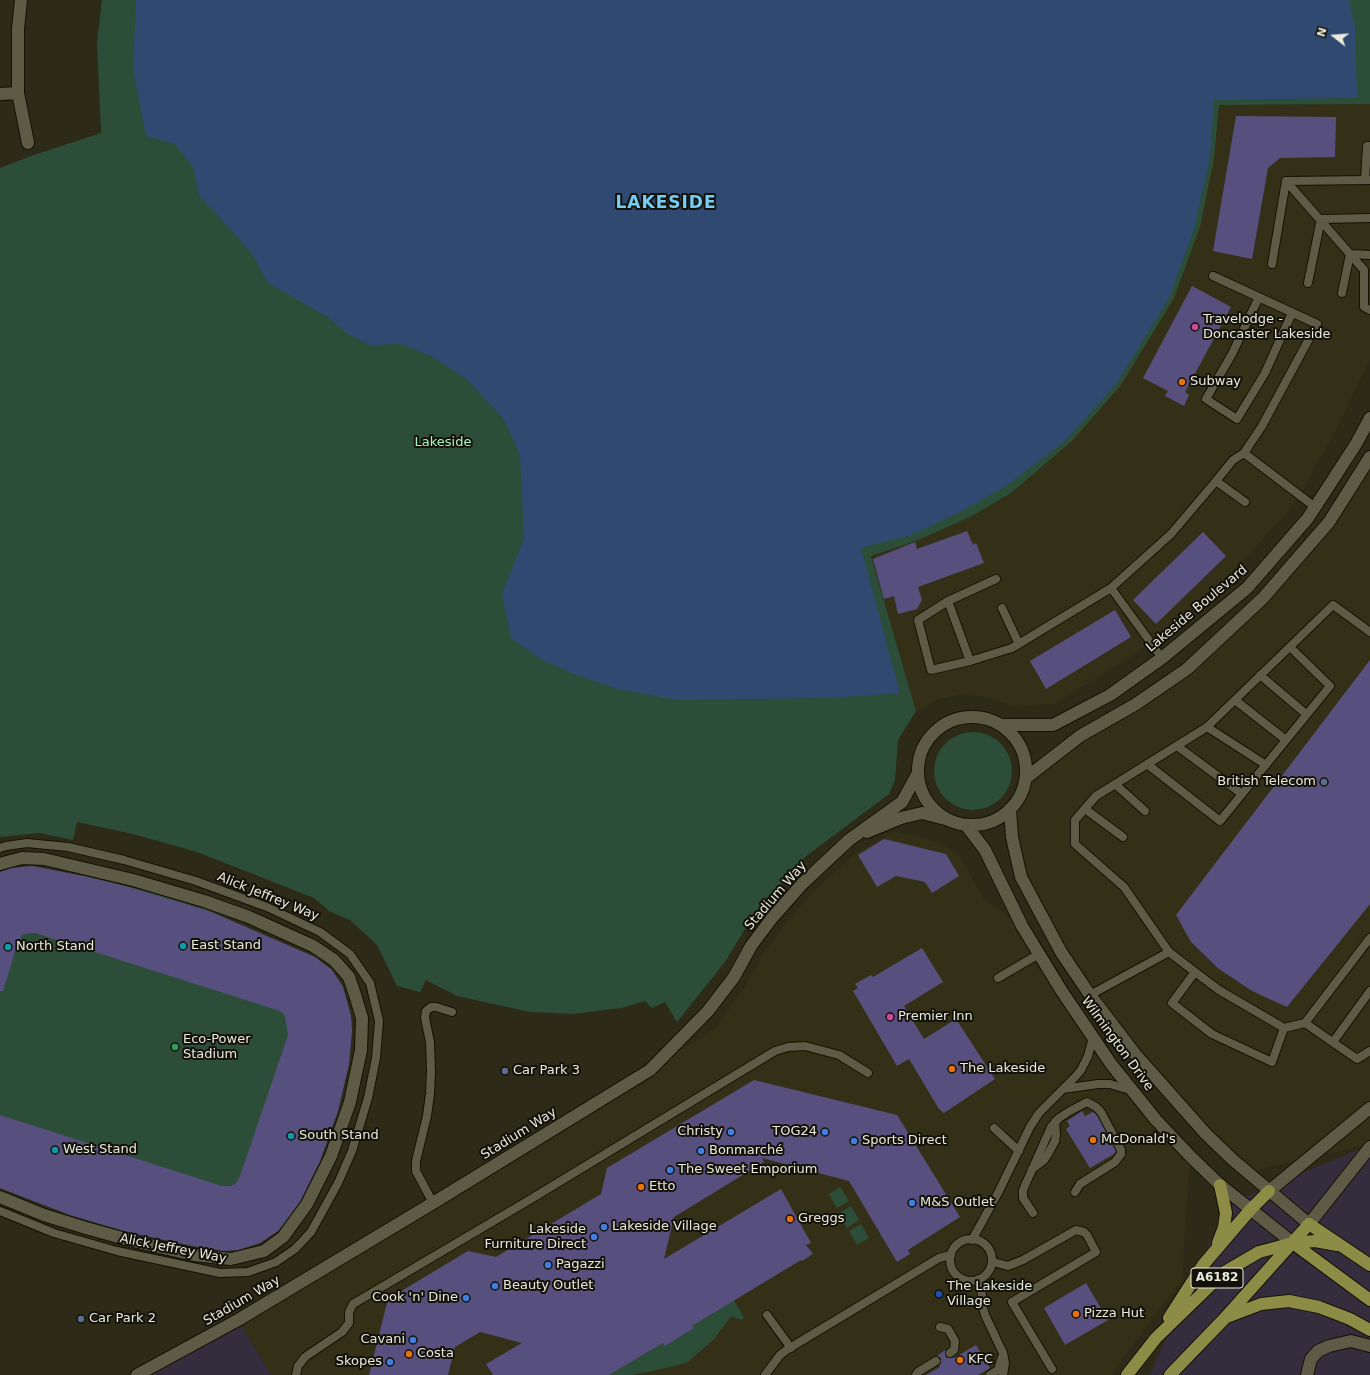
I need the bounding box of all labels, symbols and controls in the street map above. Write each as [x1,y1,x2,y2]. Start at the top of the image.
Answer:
north arrow [1314,16,1354,56]
text: N [1314,26,1330,39]
district label: LAKESIDE [615,194,717,214]
place label: Travelodge - Doncaster Lakeside [1203,312,1331,343]
marker: Travelodge - Doncaster Lakeside [1190,322,1200,332]
place label: Subway [1190,374,1241,390]
marker: Subway [1177,377,1187,387]
park label: Lakeside [415,435,471,451]
street label: Lakeside Boulevard [1143,562,1251,656]
place label: British Telecom [1217,774,1316,790]
marker: British Telecom [1319,777,1329,787]
street label: Stadium Way [742,858,810,934]
street label: Alick Jeffrey Way [215,869,321,925]
place label: East Stand [191,938,261,954]
place label: North Stand [16,939,94,955]
marker: East Stand [178,941,188,951]
marker: North Stand [3,942,13,952]
street label: Wilmington Drive [1078,994,1156,1094]
place label: Premier Inn [898,1009,973,1025]
marker: Premier Inn [885,1012,895,1022]
place label: Eco-Power Stadium [183,1032,251,1063]
marker: Eco-Power Stadium [170,1042,180,1052]
place label: The Lakeside [960,1061,1045,1077]
place label: Car Park 3 [513,1063,580,1079]
marker: The Lakeside [947,1064,957,1074]
marker: Car Park 3 [500,1066,510,1076]
street label: Stadium Way [478,1105,560,1163]
place label: Christy [677,1124,723,1140]
place label: TOG24 [772,1124,817,1140]
marker: Christy [726,1127,736,1137]
marker: TOG24 [820,1127,830,1137]
place label: South Stand [299,1128,379,1144]
marker: South Stand [286,1131,296,1141]
place label: McDonald's [1101,1132,1176,1148]
place label: Sports Direct [862,1133,947,1149]
marker: McDonald's [1088,1135,1098,1145]
marker: Sports Direct [849,1136,859,1146]
place label: West Stand [63,1142,137,1158]
place label: Bonmarché [709,1143,783,1159]
marker: West Stand [50,1145,60,1155]
marker: Bonmarché [696,1146,706,1156]
place label: The Sweet Emporium [678,1162,817,1178]
marker: The Sweet Emporium [665,1165,675,1175]
place label: Etto [649,1179,675,1195]
marker: Etto [636,1182,646,1192]
place label: M&S Outlet [920,1195,994,1211]
marker: M&S Outlet [907,1198,917,1208]
place label: Greggs [798,1211,844,1227]
marker: Greggs [785,1214,795,1224]
place label: Lakeside Village [612,1219,717,1235]
place label: Lakeside Furniture Direct [485,1222,586,1253]
marker: Lakeside Village [599,1222,609,1232]
street label: Alick Jeffrey Way [118,1231,228,1267]
marker: Lakeside Furniture Direct [589,1232,599,1242]
place label: Pagazzi [556,1257,605,1273]
marker: Pagazzi [543,1260,553,1270]
road number: A6182 [1191,1268,1243,1288]
street label: Stadium Way [201,1273,283,1329]
place label: Beauty Outlet [503,1278,593,1294]
place label: The Lakeside Village [947,1279,1032,1310]
marker: Beauty Outlet [490,1281,500,1291]
marker: The Lakeside Village [934,1289,944,1299]
place label: Cook 'n' Dine [372,1290,458,1306]
marker: Cook 'n' Dine [461,1293,471,1303]
place label: Pizza Hut [1084,1306,1144,1322]
marker: Pizza Hut [1071,1309,1081,1319]
place label: Car Park 2 [89,1311,156,1327]
marker: Car Park 2 [76,1314,86,1324]
place label: Cavani [360,1332,405,1348]
marker: Cavani [408,1335,418,1345]
place label: Costa [417,1346,454,1362]
marker: Costa [404,1349,414,1359]
place label: KFC [968,1352,993,1368]
place label: Skopes [336,1354,382,1370]
marker: KFC [955,1355,965,1365]
marker: Skopes [385,1357,395,1367]

